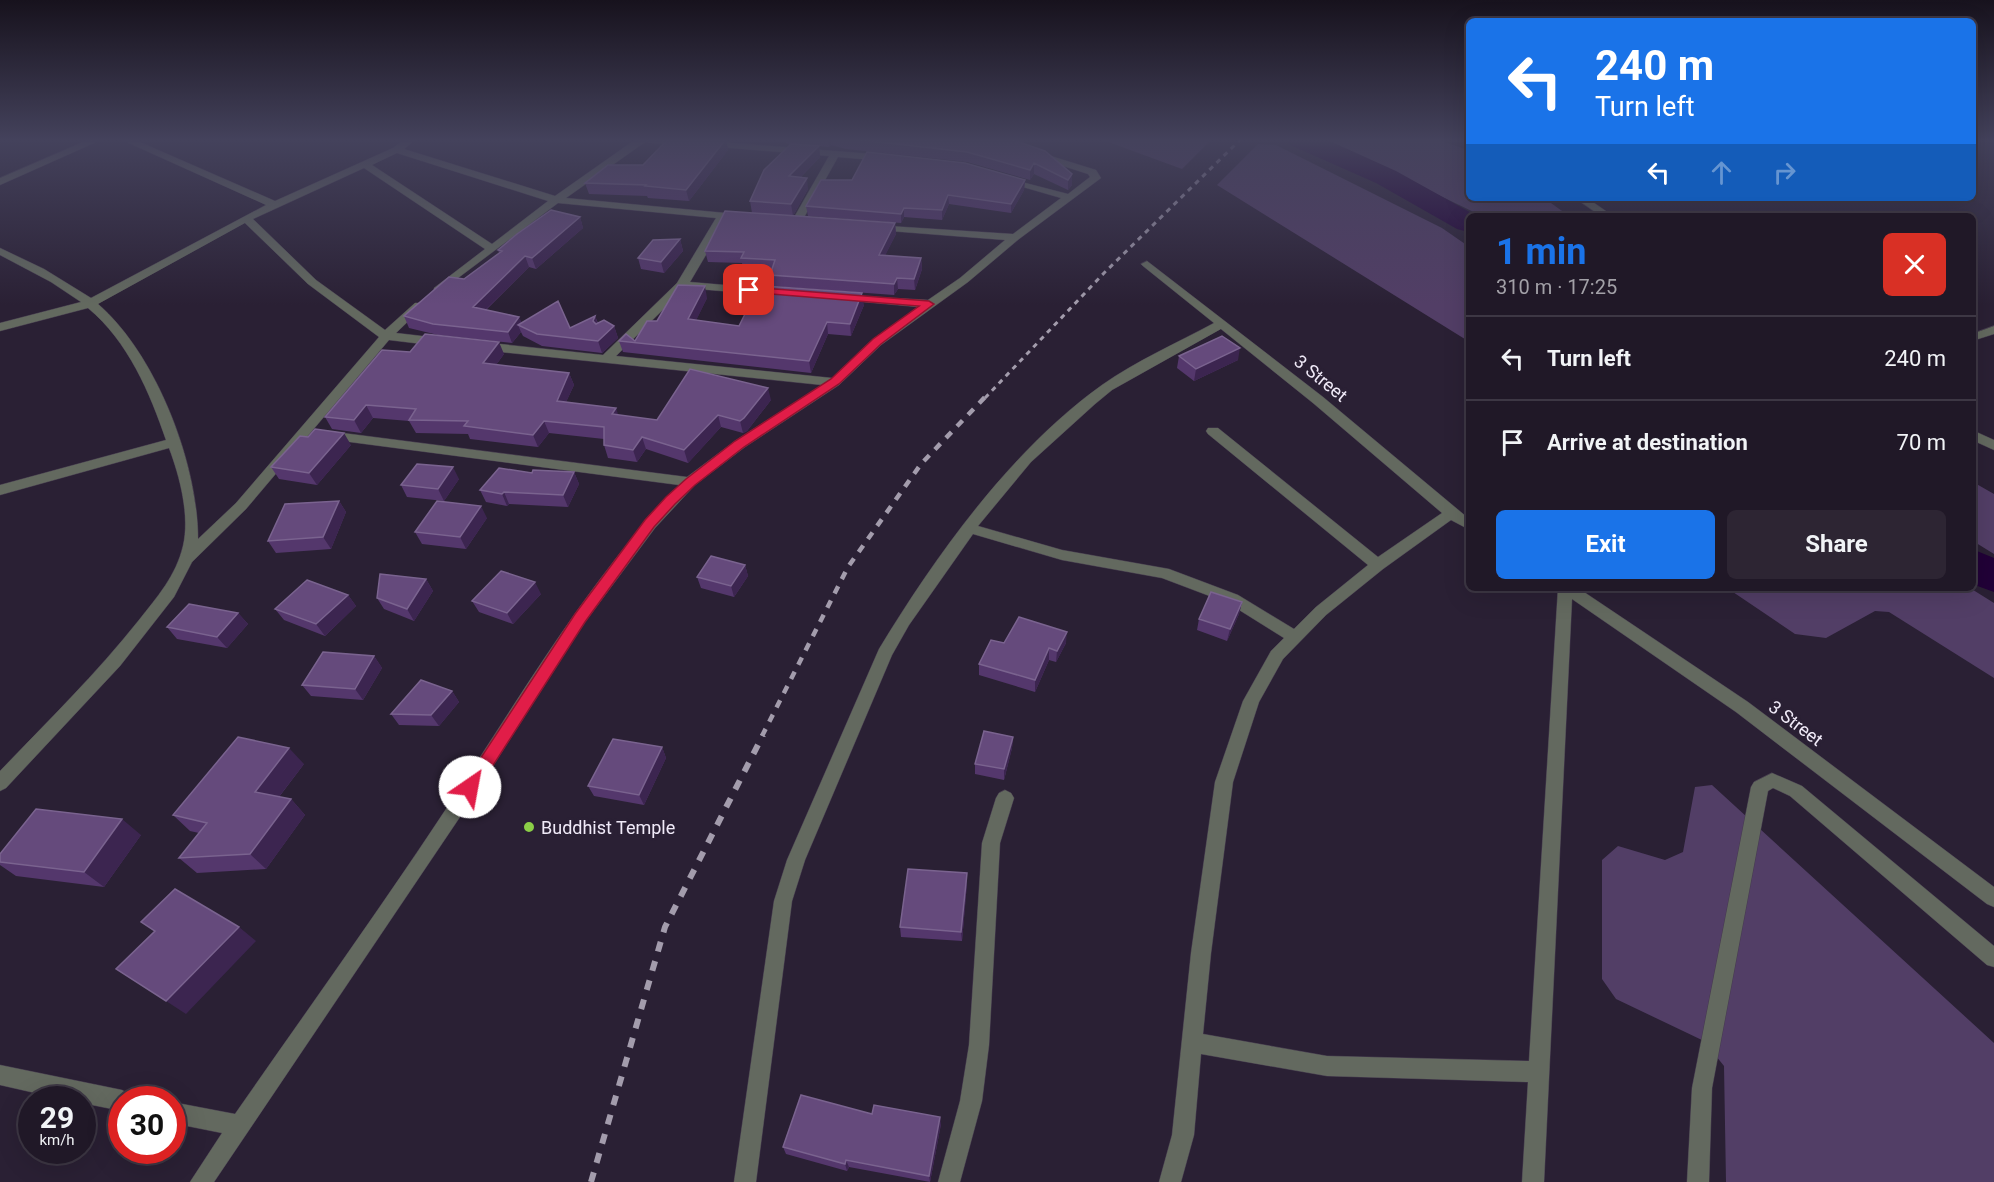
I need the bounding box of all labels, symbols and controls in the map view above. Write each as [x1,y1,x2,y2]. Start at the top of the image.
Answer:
text: 240 m [1595,41,1714,90]
icon: left [1496,42,1574,120]
text: Turn left [1595,91,1695,123]
icon: left [1642,156,1675,189]
icon: ahead [1705,156,1738,189]
icon: right [1768,156,1801,189]
text: 1 min [1496,231,1587,273]
button: close [1883,233,1946,296]
pin [723,264,774,315]
icon: arrive [732,273,765,306]
text: 310 m · 17:25 [1496,275,1617,299]
icon: left [1496,342,1529,375]
text: Turn left [1547,346,1631,371]
text: 240 m [1884,346,1946,371]
street label: 3 Street [1290,350,1352,406]
icon: arrive [1496,426,1529,459]
text: Arrive at destination [1547,430,1748,455]
text: 70 m [1897,430,1946,455]
button: Exit [1496,510,1715,579]
button: Share [1727,510,1946,579]
street label: 3 Street [1765,696,1827,750]
position arrow [438,755,502,819]
place label: Buddhist Temple [541,817,675,838]
marker: Buddhist Temple [522,820,536,834]
speed limit sign: 30 [108,1086,186,1164]
text: 29 [40,1100,74,1135]
text: km/h [39,1131,75,1149]

